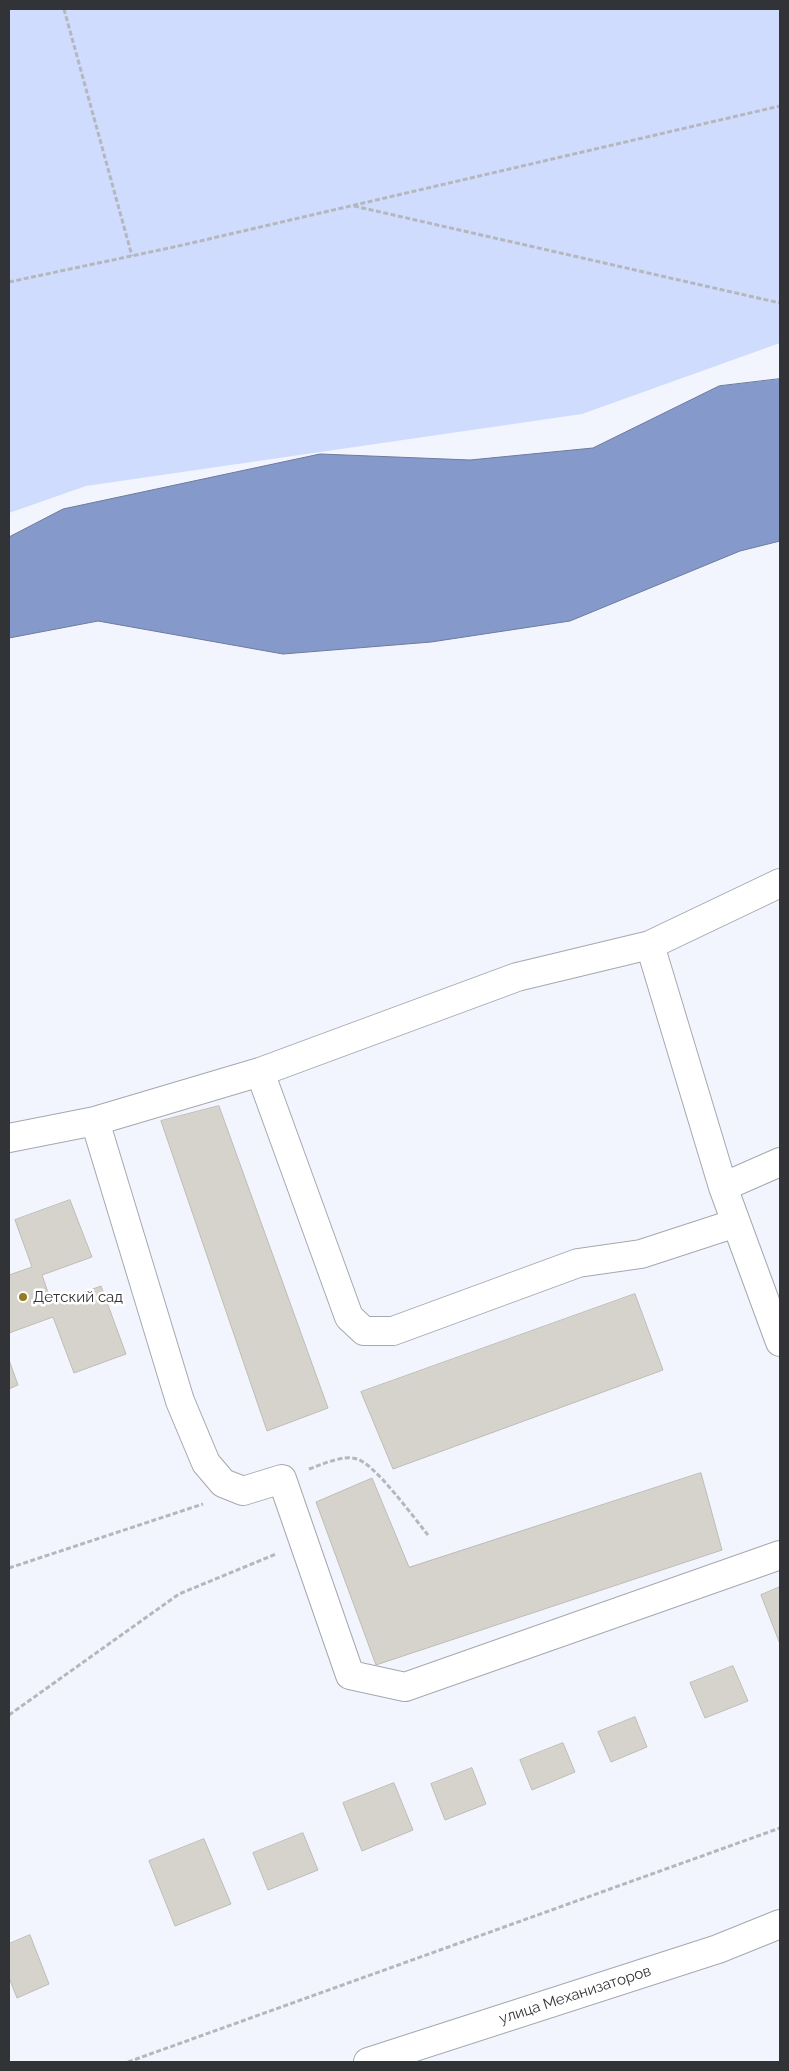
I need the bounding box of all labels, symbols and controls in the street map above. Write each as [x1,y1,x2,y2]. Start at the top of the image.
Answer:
place label: Детский сад [33,1288,123,1306]
marker: Детский сад [17,1291,29,1303]
street label: улица Механизаторов [497,1962,653,2028]

